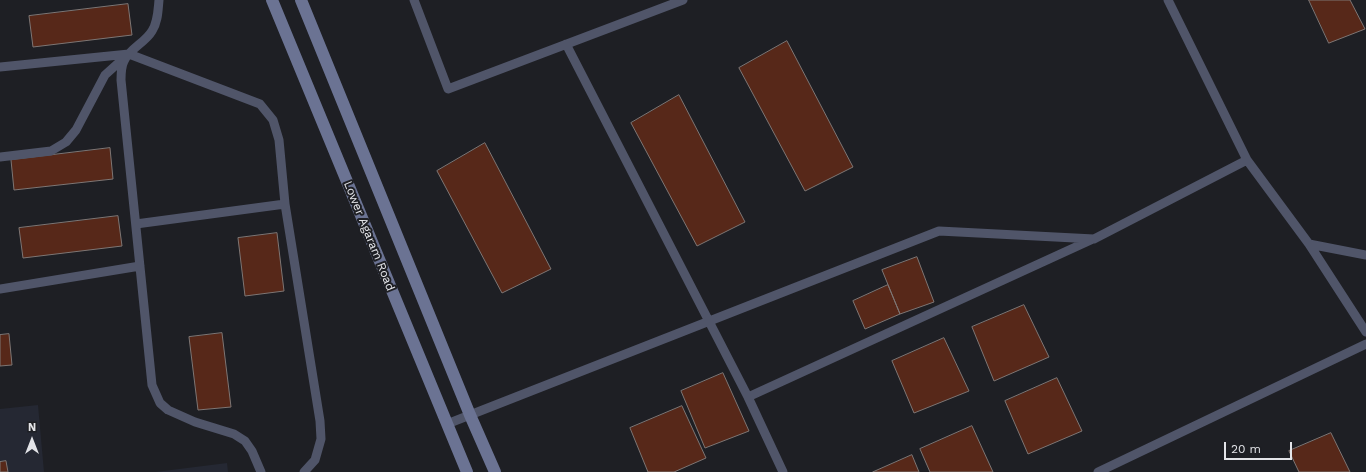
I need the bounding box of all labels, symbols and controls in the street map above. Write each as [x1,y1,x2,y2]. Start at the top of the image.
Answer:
street label: Lower Agaram Road [340,179,398,293]
north arrow [12,420,52,460]
text: N [28,421,36,434]
scale bar [1226,434,1294,460]
text: 20 m [1231,442,1261,456]

